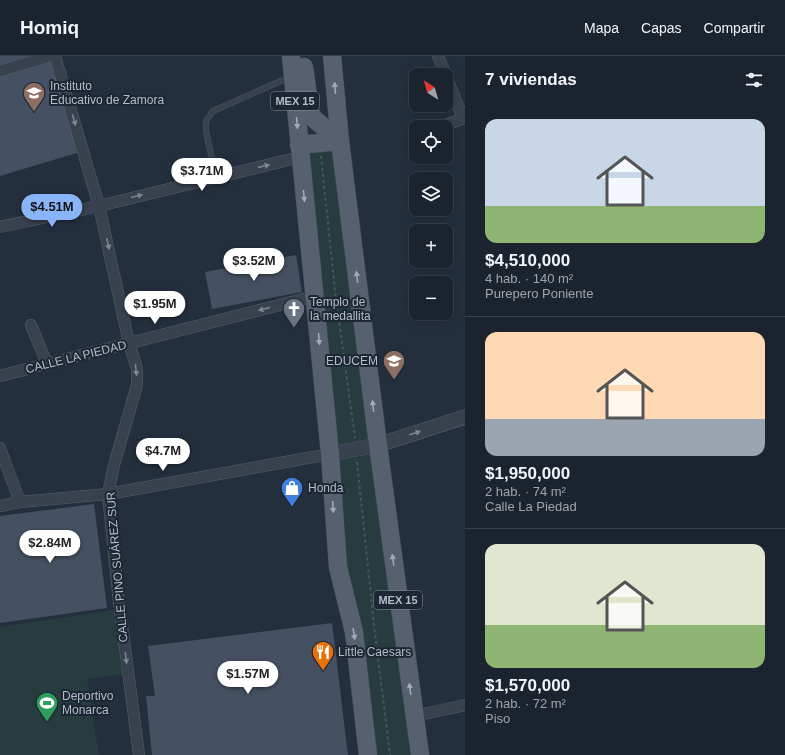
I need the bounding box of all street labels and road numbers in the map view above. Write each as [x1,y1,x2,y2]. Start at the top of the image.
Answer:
road number: MEX 15 [271,92,319,110]
street label: CALLE LA PIEDAD [24,338,128,376]
street label: CALLE PINO SUÁREZ SUR [102,491,131,643]
road number: MEX 15 [374,591,422,609]

